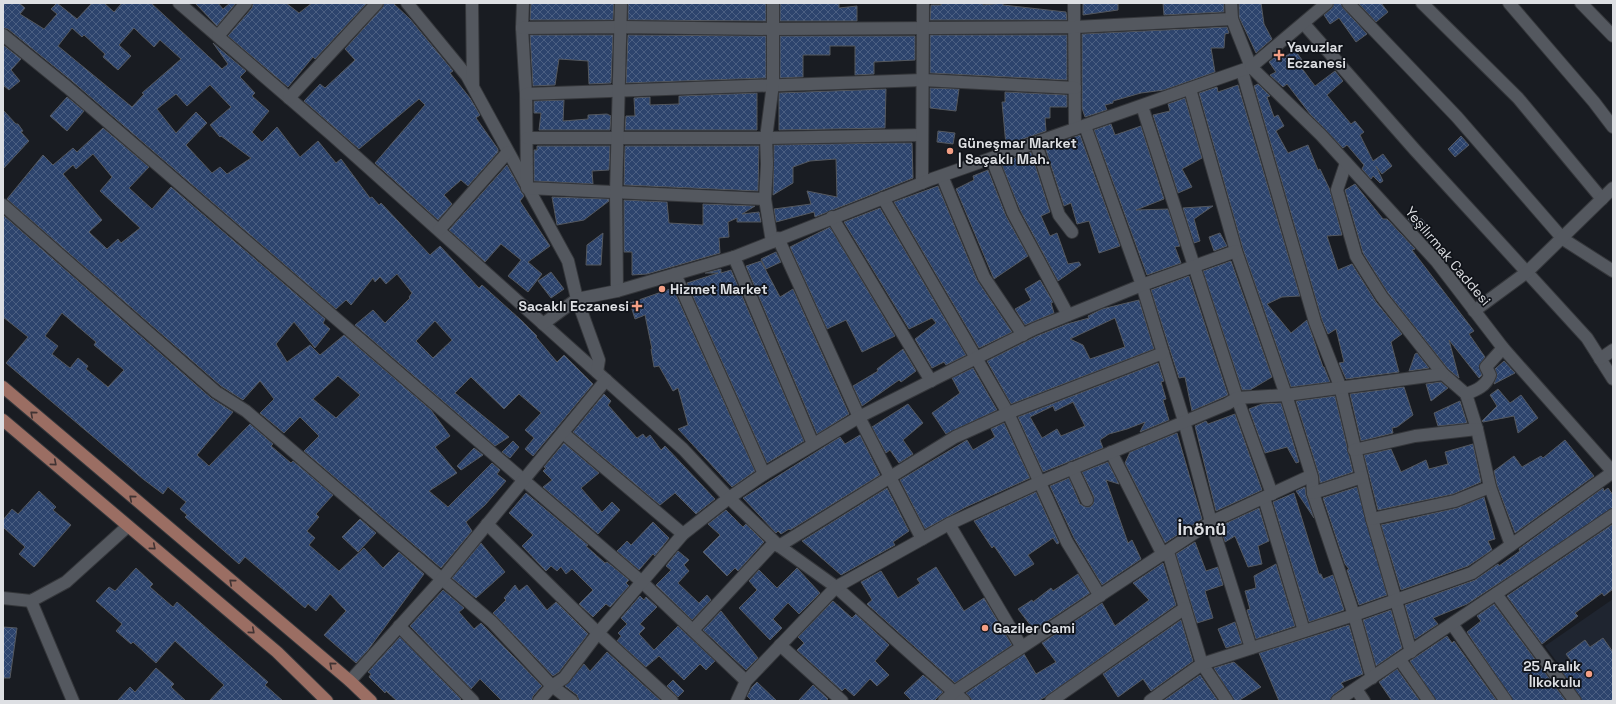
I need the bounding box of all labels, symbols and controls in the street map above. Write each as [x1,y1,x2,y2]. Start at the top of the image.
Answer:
place label: Yavuzlar Eczanesi [1287,38,1346,72]
marker: Yavuzlar Eczanesi [1274,50,1284,60]
place label: Güneşmar Market | Saçaklı Mah. [958,134,1077,168]
marker: Güneşmar Market | Saçaklı Mah. [945,146,955,156]
street label: Yeşilırmak Caddesi [1401,203,1495,309]
place label: Hizmet Market [670,280,768,298]
marker: Hizmet Market [657,284,667,294]
place label: Sacaklı Eczanesi [518,297,629,315]
marker: Sacaklı Eczanesi [632,301,642,311]
one-way arrow [31,412,38,419]
one-way arrow [49,458,57,465]
one-way arrow [130,496,137,503]
district label: İnönü [1178,517,1226,540]
one-way arrow [149,542,156,549]
one-way arrow [229,579,236,586]
place label: Gaziler Cami [993,619,1075,637]
marker: Gaziler Cami [980,623,990,633]
one-way arrow [248,626,255,633]
place label: 25 Aralık İlkokulu [1523,657,1581,691]
one-way arrow [329,663,336,670]
marker: 25 Aralık İlkokulu [1584,669,1594,679]

